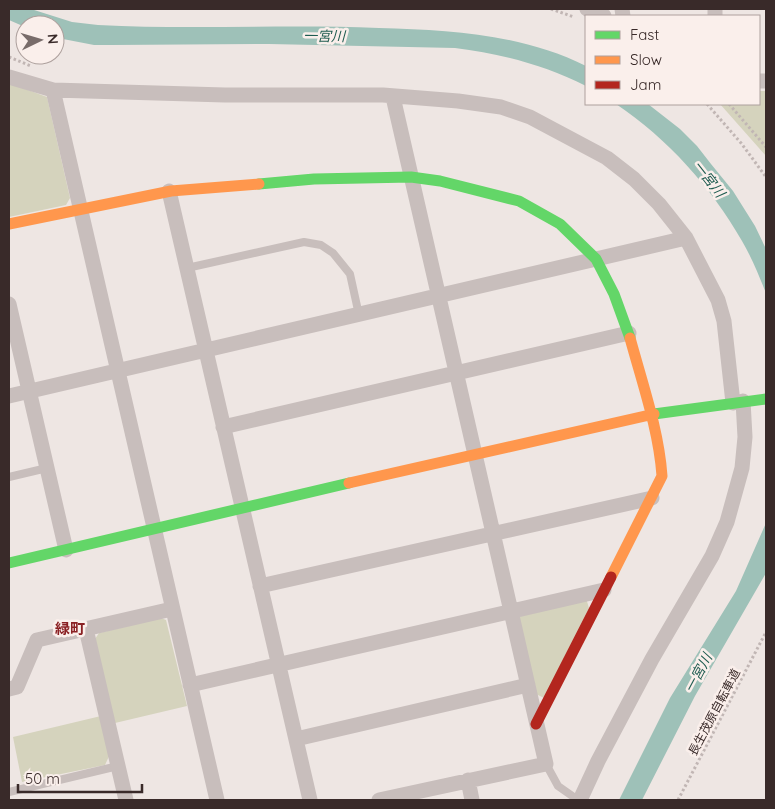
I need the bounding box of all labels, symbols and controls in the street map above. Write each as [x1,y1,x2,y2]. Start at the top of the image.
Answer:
north arrow [15,15,65,65]
legend [585,15,760,105]
text: Fast [630,25,659,44]
water label: 一宮川 [303,27,347,45]
text: N [44,33,62,45]
text: Slow [630,50,662,69]
text: Jam [630,75,661,94]
water label: 一宮川 [689,157,730,203]
district label: 緑町 [55,619,85,638]
water label: 一宮川 [680,648,717,696]
street label: 長生茂原自転車道 [685,666,743,758]
scale bar [18,762,141,794]
text: 50 m [25,769,60,788]

